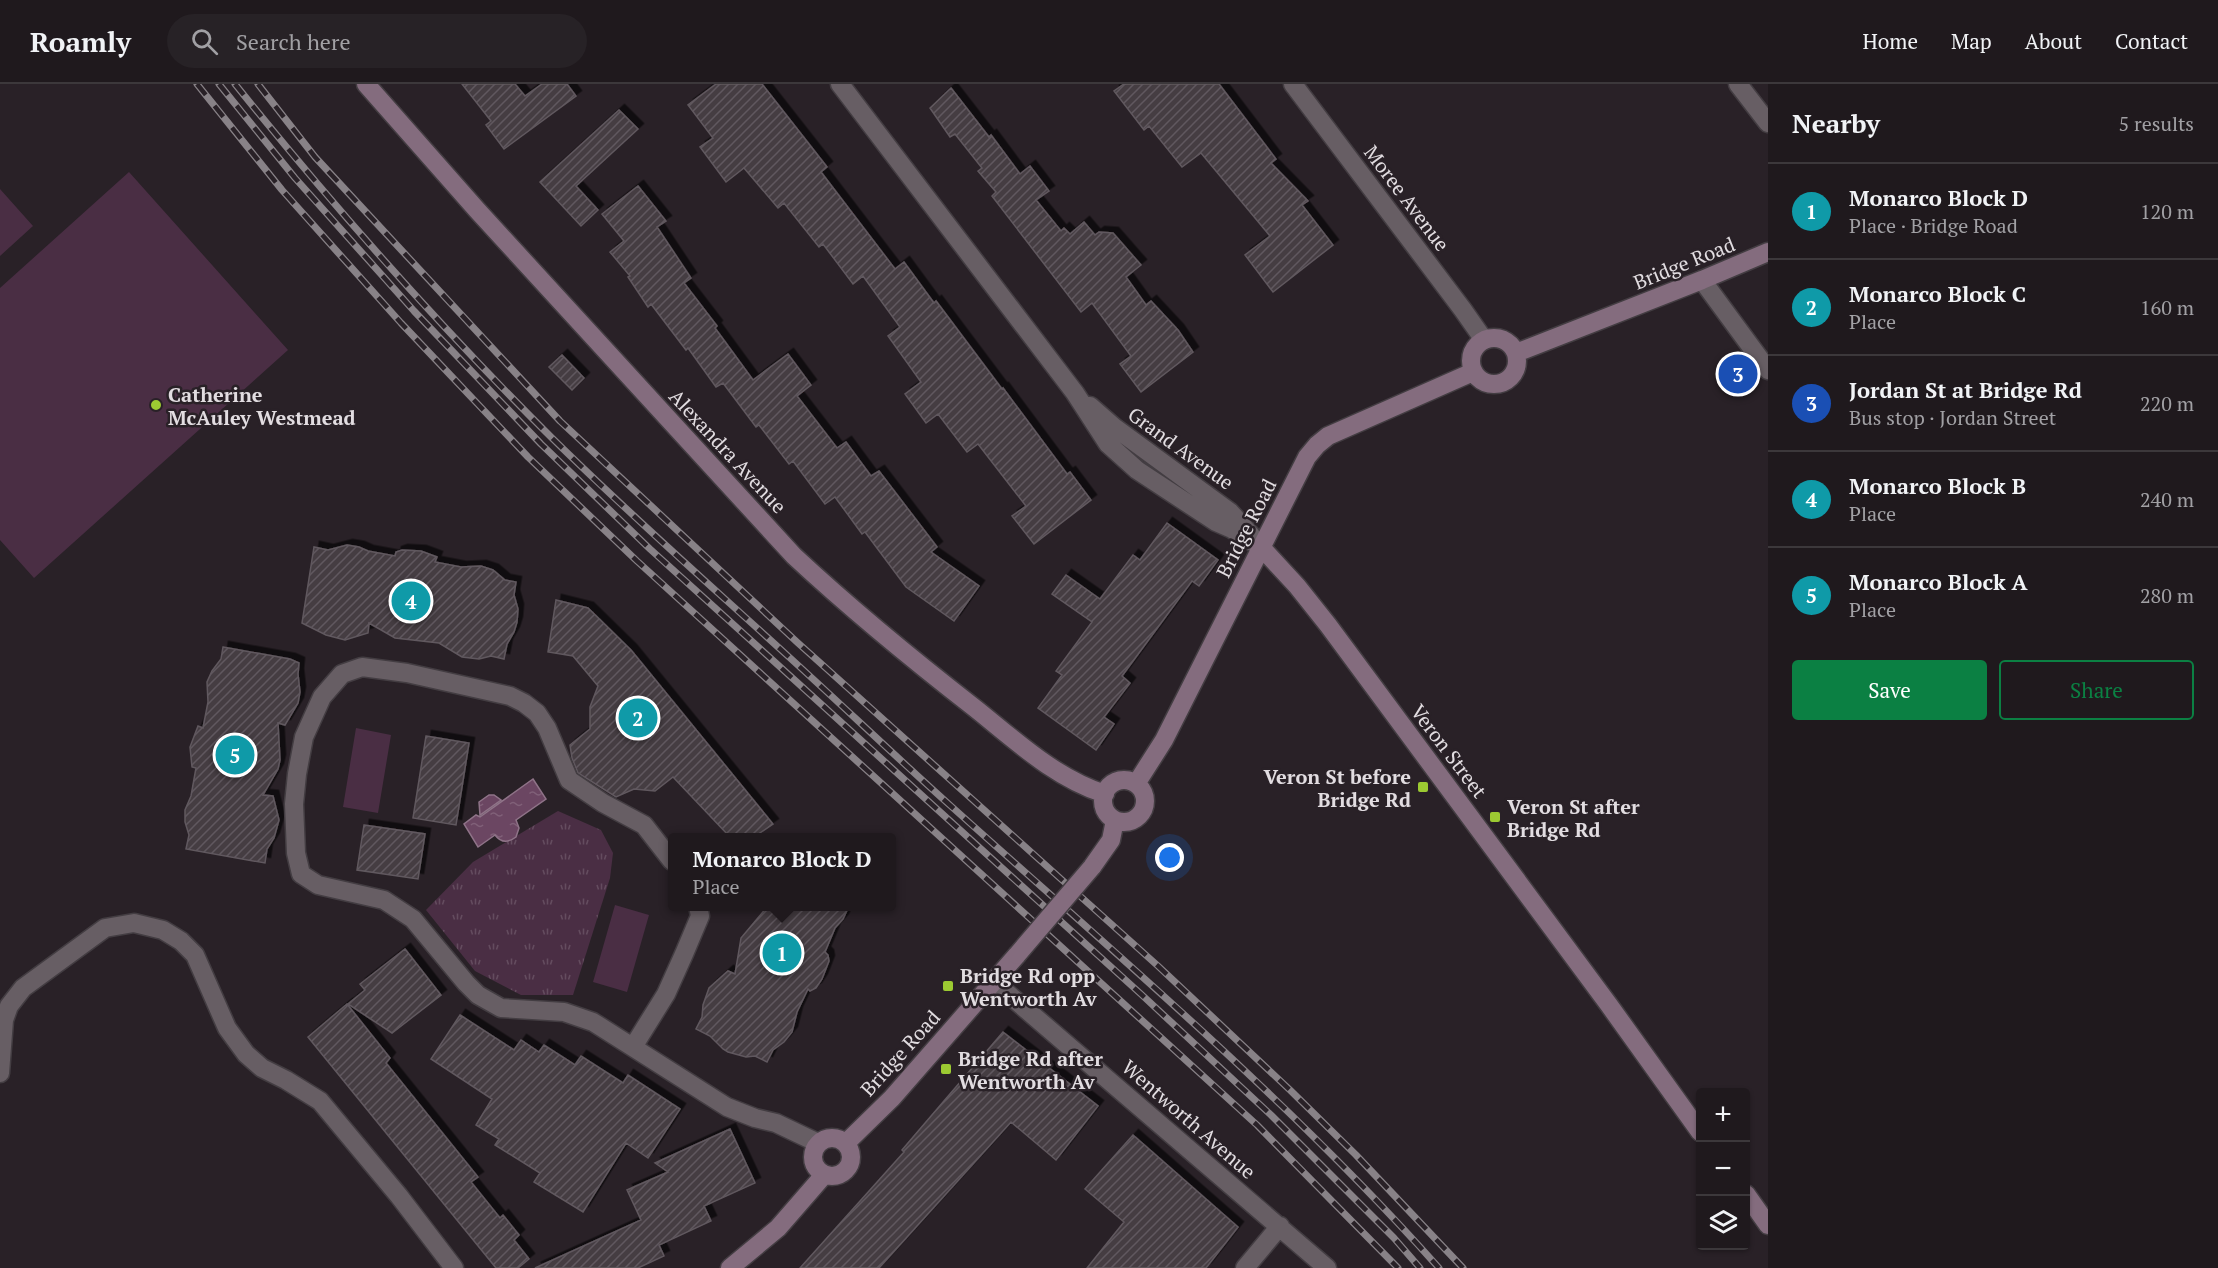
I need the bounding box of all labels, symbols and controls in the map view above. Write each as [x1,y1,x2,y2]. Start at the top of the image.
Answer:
search box [167,14,587,68]
text: Roamly [30,23,131,60]
icon: search [188,25,221,58]
text: Search here [236,27,350,56]
text: Home [1862,27,1918,55]
text: Map [1951,27,1992,55]
text: About [2025,27,2082,55]
text: Contact [2115,27,2188,55]
text: Nearby [1792,106,1880,140]
text: 5 results [2119,110,2194,137]
street label: Moree Avenue [1358,139,1456,257]
text: Monarco Block D [1849,183,2028,212]
text: 1 [1806,198,1817,225]
text: 120 m [2140,198,2194,225]
text: Place · Bridge Road [1849,212,2018,239]
street label: Bridge Road [1629,230,1739,296]
text: Monarco Block C [1849,279,2026,308]
text: 2 [1806,294,1817,321]
text: 160 m [2140,294,2194,321]
text: Place [1849,308,1896,335]
pin: 3 [1718,352,1758,396]
text: Jordan St at Bridge Rd [1849,375,2082,404]
place label: Catherine McAuley Westmead [168,381,356,431]
street label: Alexandra Avenue [663,383,793,519]
text: 3 [1806,390,1817,417]
text: 220 m [2140,390,2194,417]
marker: Catherine McAuley Westmead [149,398,163,412]
street label: Grand Avenue [1123,400,1239,496]
text: Bus stop · Jordan Street [1849,404,2056,431]
text: Monarco Block B [1849,471,2026,500]
street label: Bridge Road [1210,474,1282,582]
text: 4 [1806,486,1817,513]
text: 240 m [2140,486,2194,513]
text: Place [1849,500,1896,527]
text: Monarco Block A [1849,567,2028,596]
pin: 4 [392,578,430,624]
text: 5 [1806,582,1817,609]
text: 280 m [2140,582,2194,609]
text: Place [1849,596,1896,623]
button: Save [1792,660,1987,720]
button: Share [1999,660,2194,720]
pin: 2 [618,696,658,740]
street label: Veron Street [1405,699,1493,804]
pin: 5 [216,732,254,778]
place label: Veron St before Bridge Rd [1263,763,1411,813]
marker: Veron St before Bridge Rd [1416,780,1430,794]
place label: Veron St after Bridge Rd [1507,793,1640,843]
marker: Veron St after Bridge Rd [1488,810,1502,824]
popup [668,833,896,911]
your location [1155,843,1184,872]
text: Monarco Block D [692,844,872,873]
text: Place [692,873,740,900]
pin: 1 [762,930,802,976]
place label: Bridge Rd opp Wentworth Av [960,962,1097,1012]
marker: Bridge Rd opp Wentworth Av [941,979,955,993]
street label: Bridge Road [854,1004,946,1102]
place label: Bridge Rd after Wentworth Av [958,1045,1103,1095]
street label: Wentworth Avenue [1116,1053,1262,1185]
marker: Bridge Rd after Wentworth Av [939,1062,953,1076]
map controls [1696,1088,1750,1250]
button: + [1696,1088,1750,1142]
button: − [1696,1142,1750,1196]
button: layers [1696,1196,1750,1250]

